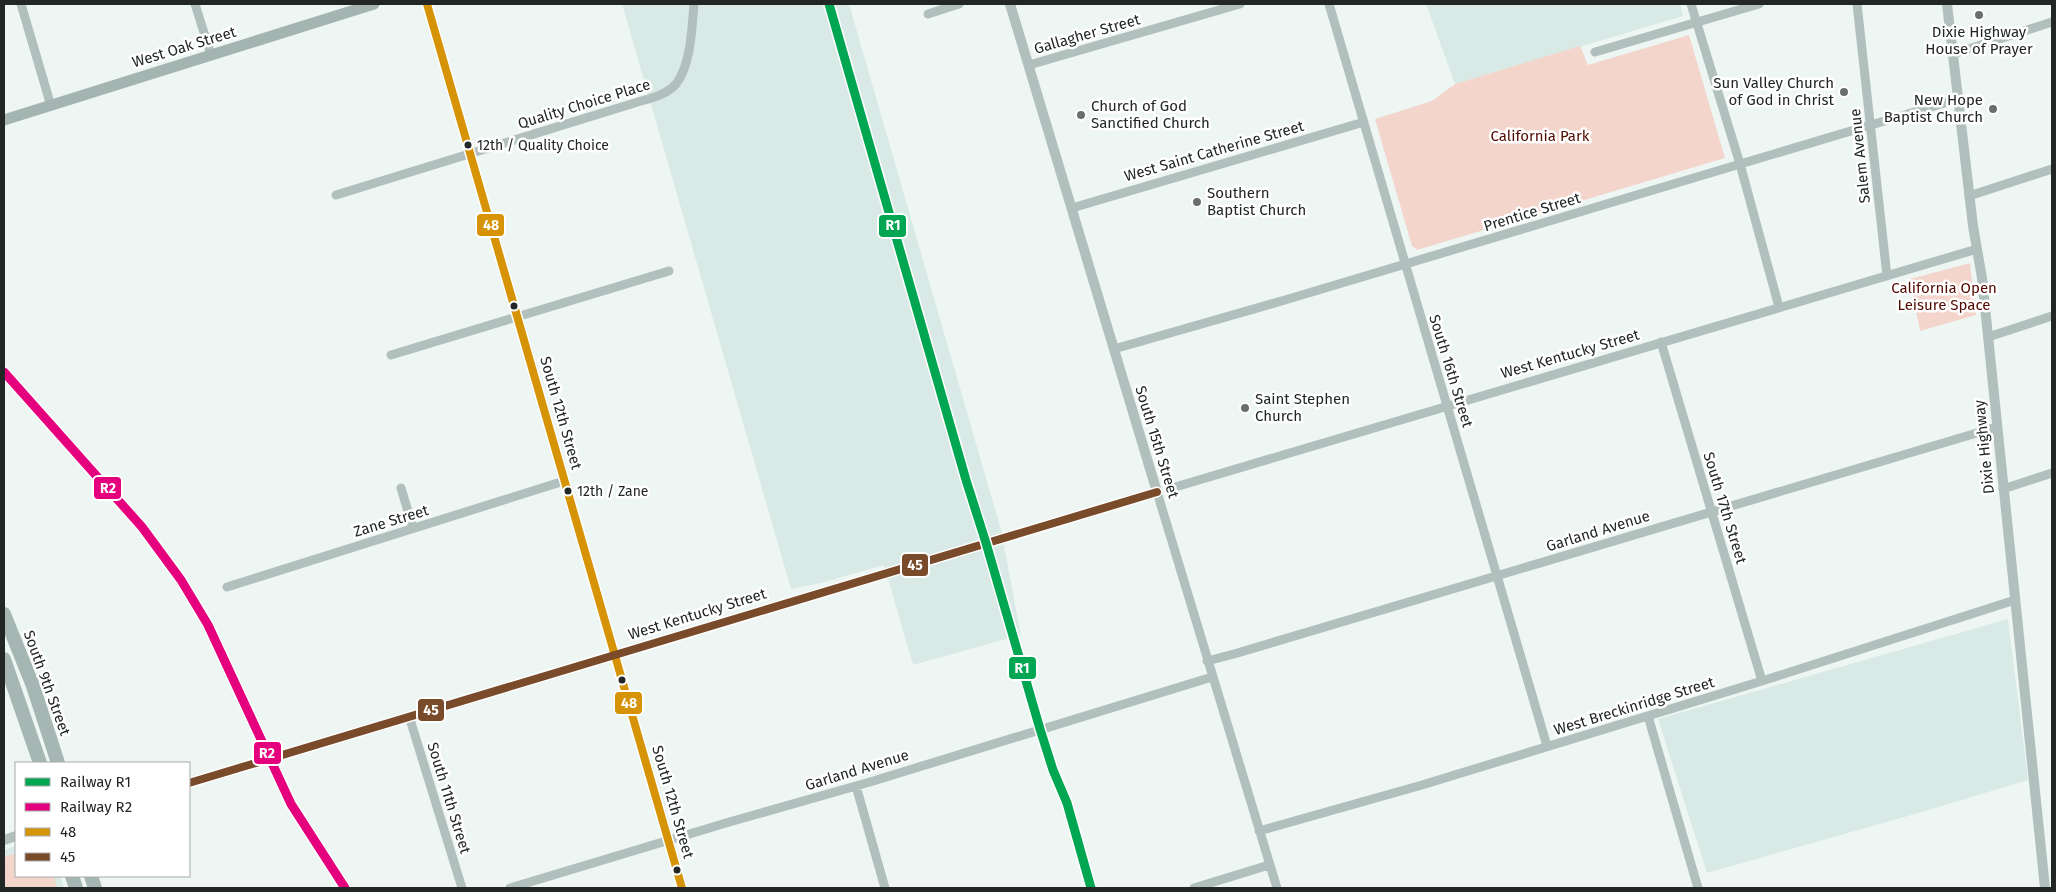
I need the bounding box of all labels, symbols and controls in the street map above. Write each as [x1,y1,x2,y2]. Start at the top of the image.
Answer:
marker: Dixie Highway House of Prayer [1973,9,1985,21]
street label: Gallagher Street [1032,10,1143,58]
street label: West Oak Street [130,23,239,71]
place label: Dixie Highway House of Prayer [1925,23,2033,58]
place label: Sun Valley Church of God in Christ [1713,74,1835,109]
street label: Quality Choice Place [516,75,652,133]
marker: Sun Valley Church of God in Christ [1838,86,1850,98]
place label: New Hope Baptist Church [1884,91,1983,126]
place label: Church of God Sanctified Church [1091,97,1210,132]
marker: New Hope Baptist Church [1987,103,1999,115]
street label: Salem Avenue [1846,108,1874,204]
marker: Church of God Sanctified Church [1075,109,1087,121]
street label: West Saint Catherine Street [1122,117,1306,185]
park label: California Park [1491,127,1590,145]
place label: 12th / Quality Choice [477,137,609,154]
marker: 12th / Quality Choice [463,140,473,150]
place label: Southern Baptist Church [1207,184,1306,219]
street label: Prentice Street [1482,189,1583,235]
marker: Southern Baptist Church [1191,196,1203,208]
line badge: 48 [476,213,505,237]
line badge: R1 [878,214,907,238]
text: 48 [483,217,499,234]
text: R1 [886,217,900,234]
park label: California Open Leisure Space [1891,279,1997,314]
unlabelled marker [509,301,519,311]
street label: South 16th Street [1425,312,1477,430]
street label: West Kentucky Street [1499,325,1642,382]
street label: South 12th Street [536,354,586,472]
street label: South 15th Street [1131,384,1183,501]
place label: Saint Stephen Church [1255,390,1350,425]
street label: Dixie Highway [1970,398,1998,495]
marker: Saint Stephen Church [1239,402,1251,414]
street label: South 17th Street [1699,450,1751,567]
line badge: R2 [93,476,122,500]
text: R2 [100,480,116,497]
place label: 12th / Zane [577,483,649,500]
marker: 12th / Zane [563,486,573,496]
street label: Zane Street [351,501,431,541]
street label: Garland Avenue [1544,507,1652,555]
line badge: 45 [901,553,929,577]
text: 45 [907,557,923,574]
street label: West Kentucky Street [626,584,769,644]
street label: South 9th Street [20,628,75,739]
line badge: R1 [1008,656,1037,680]
text: R1 [1015,660,1029,677]
street label: West Breckinridge Street [1552,673,1717,739]
unlabelled marker [617,675,627,685]
line badge: 48 [614,691,643,715]
text: 48 [621,695,637,712]
line badge: 45 [417,698,445,722]
text: 45 [423,702,439,719]
street label: South 11th Street [424,740,475,856]
line badge: R2 [253,741,282,765]
street label: South 12th Street [648,743,698,861]
text: R2 [259,745,275,762]
street label: Garland Avenue [803,746,911,794]
legend [15,762,190,877]
text: Railway R1 [60,773,131,791]
text: Railway R2 [60,798,132,816]
text: 48 [60,823,76,841]
text: 45 [60,848,75,866]
unlabelled marker [672,865,682,875]

